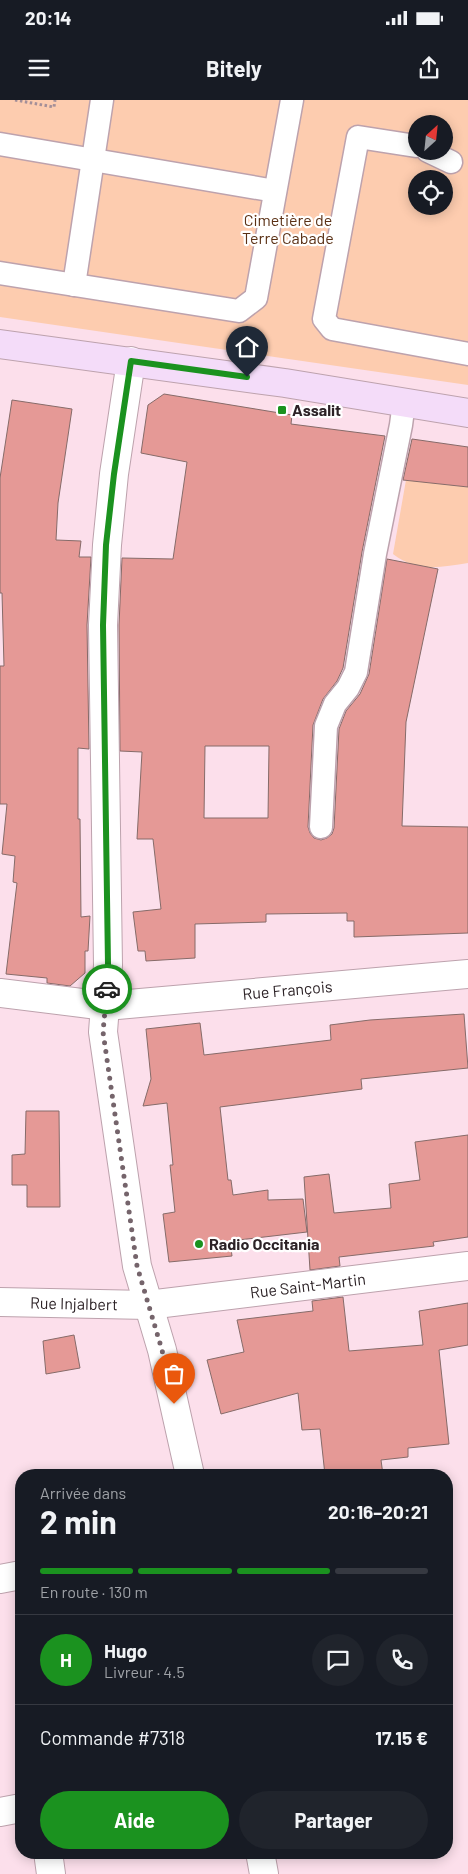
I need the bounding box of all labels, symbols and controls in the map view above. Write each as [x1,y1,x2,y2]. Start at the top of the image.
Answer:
text: 20:14 [25,6,72,29]
icon: menu [25,54,53,82]
icon: share [415,54,443,82]
text: Bitely [206,55,262,81]
north arrow [408,115,452,160]
map controls [408,115,453,215]
button: locate [408,170,453,215]
park label: Cimetière de Terre Cabade [242,210,334,247]
pin [226,326,268,377]
icon: home [233,333,261,361]
place label: Assalit [292,400,341,419]
marker: Assalit [276,404,288,416]
courier [82,964,132,1014]
icon: car [93,975,121,1003]
street label: Rue François [242,976,333,1003]
place label: Radio Occitania [209,1234,319,1253]
marker: Radio Occitania [193,1238,205,1250]
street label: Rue Saint-Martin [249,1269,367,1302]
street label: Rue Injalbert [30,1293,118,1313]
pin [153,1353,195,1404]
icon: bag [160,1360,188,1388]
text: Arrivée dans [40,1483,126,1502]
text: 20:16–20:21 [328,1500,428,1523]
text: 2 min [40,1502,117,1540]
text: En route · 130 m [40,1582,148,1601]
button: chat [312,1634,364,1686]
button: phone [376,1634,428,1686]
text: Hugo [104,1639,147,1662]
text: H [60,1648,72,1671]
text: Livreur · 4.5 [104,1662,185,1681]
text: Commande #7318 [40,1726,185,1749]
text: 17.15 € [375,1726,428,1749]
button: Aide [40,1791,229,1849]
button: Partager [239,1791,428,1849]

